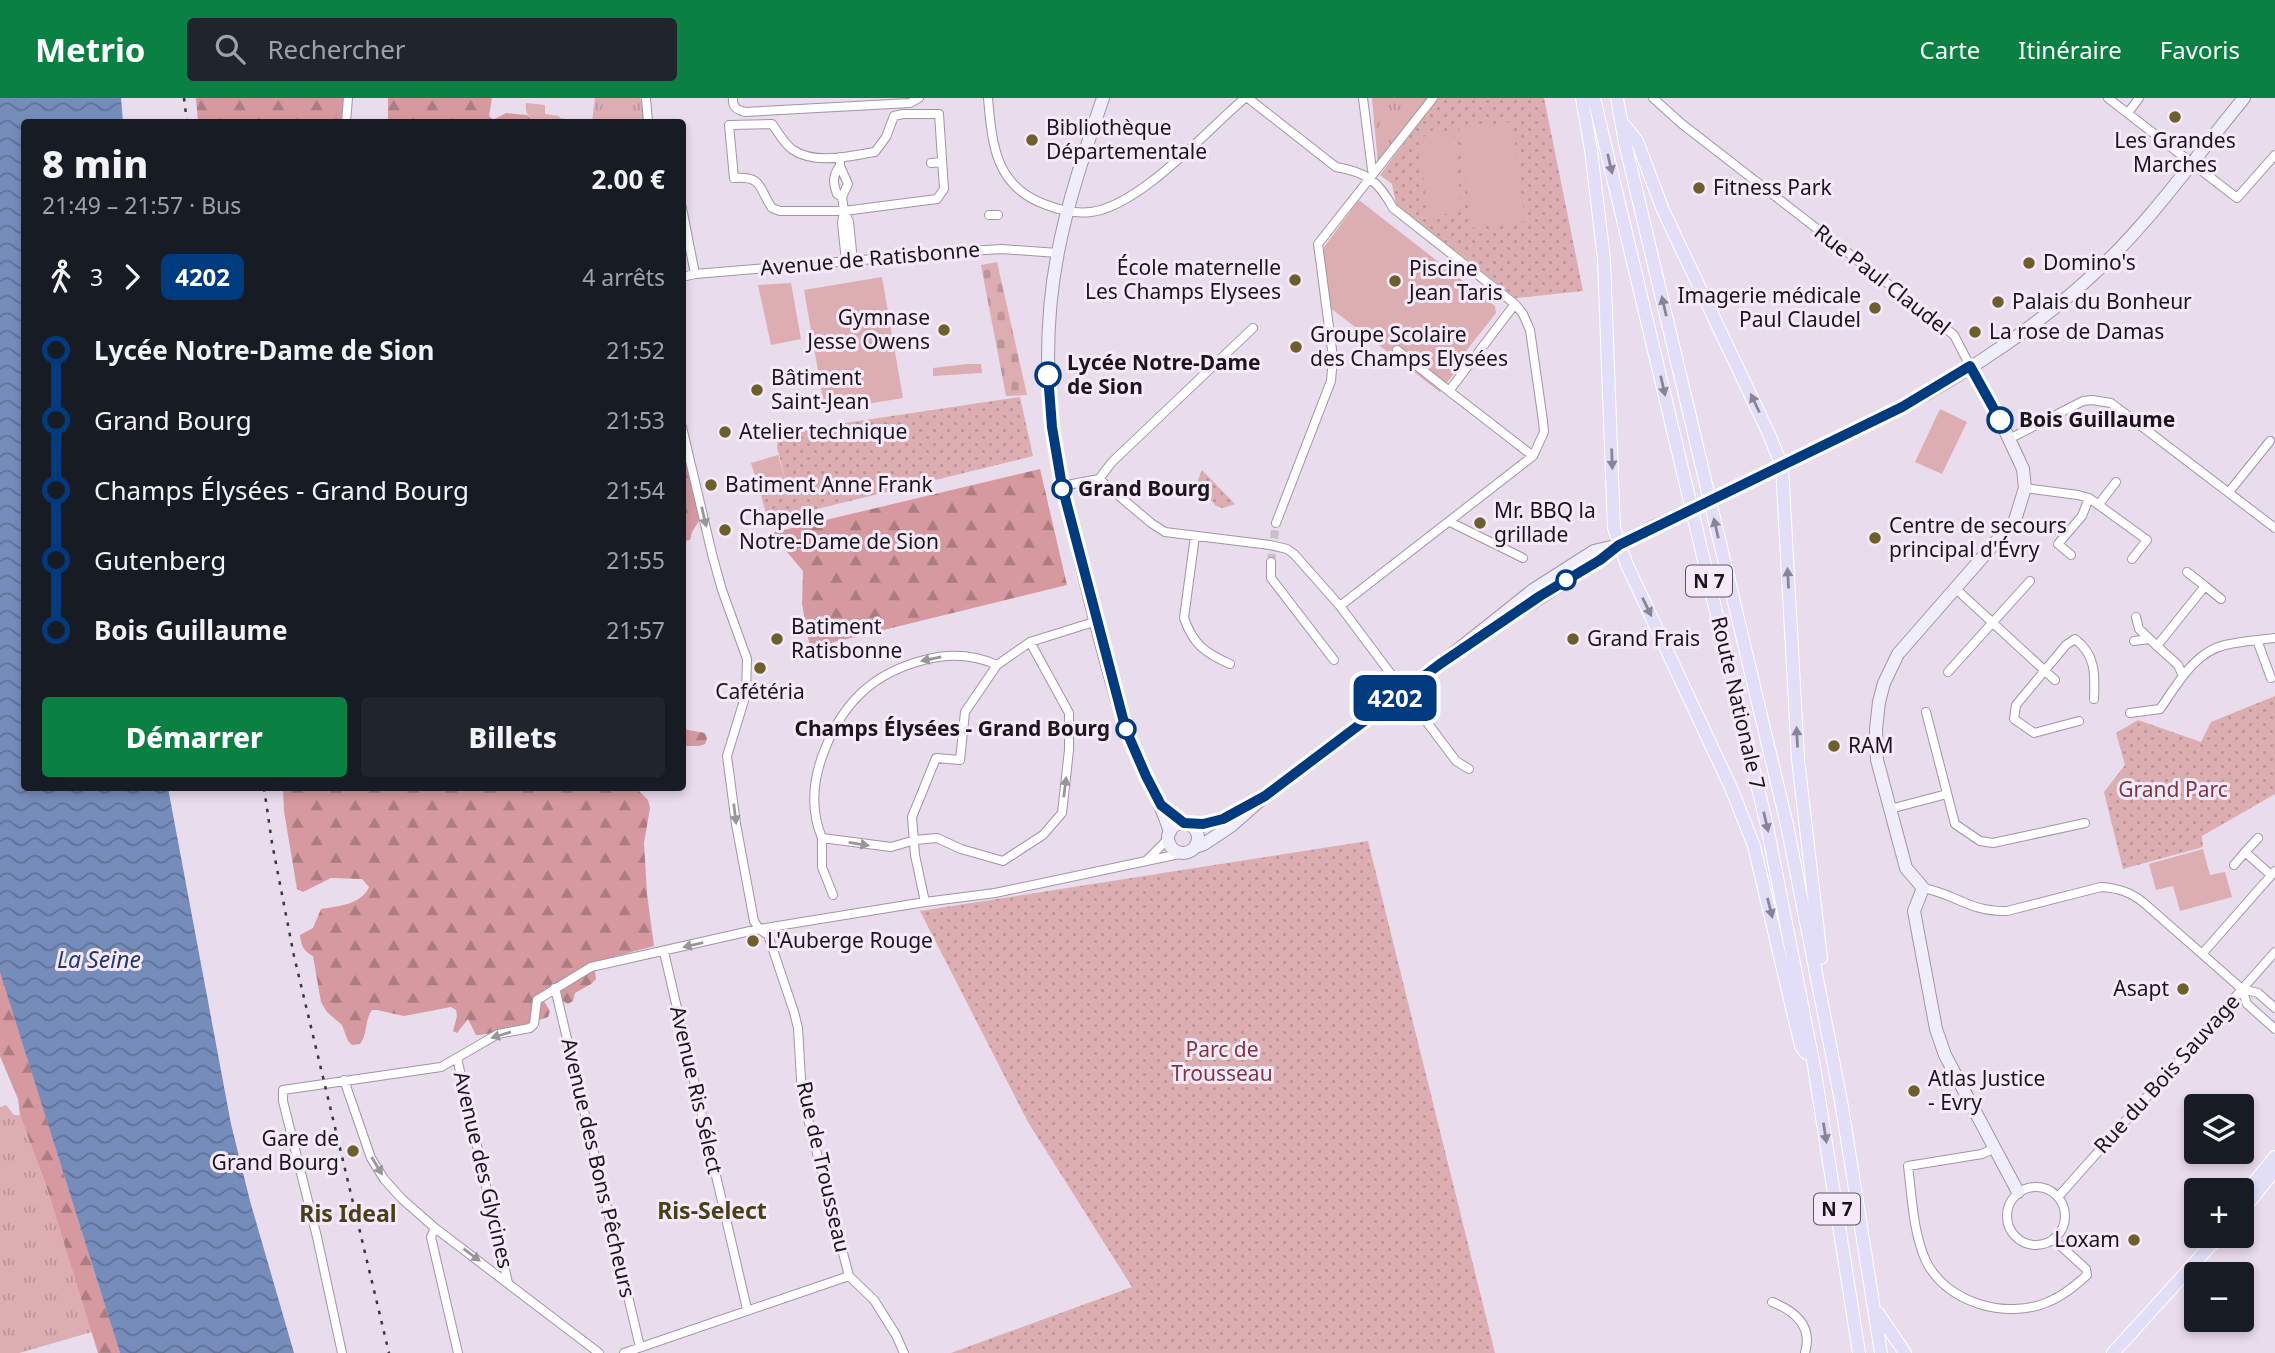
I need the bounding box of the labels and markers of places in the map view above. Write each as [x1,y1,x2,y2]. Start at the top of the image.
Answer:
marker: Les Grandes Marches [2167,109,2183,125]
place label: Bibliothèque Départementale [1046,113,1207,165]
place label: Les Grandes Marches [2114,126,2236,178]
marker: Bibliothèque Départementale [1024,132,1040,148]
place label: Fitness Park [1713,173,1832,201]
marker: Fitness Park [1691,180,1707,196]
place label: Domino's [2043,248,2136,276]
place label: École maternelle Les Champs Elysees [1085,253,1281,305]
place label: Piscine Jean Taris [1407,254,1503,306]
marker: Domino's [2021,255,2037,271]
marker: École maternelle Les Champs Elysees [1287,272,1303,288]
marker: Piscine Jean Taris [1387,273,1403,289]
place label: Imagerie médicale Paul Claudel [1677,281,1861,333]
place label: Palais du Bonheur [2012,287,2192,315]
marker: Palais du Bonheur [1990,294,2006,310]
marker: Imagerie médicale Paul Claudel [1867,300,1883,316]
place label: Gymnase Jesse Owens [805,303,930,355]
place label: La rose de Damas [1989,317,2164,345]
place label: Groupe Scolaire des Champs Elysées [1310,320,1508,372]
marker: Gymnase Jesse Owens [936,322,952,338]
marker: La rose de Damas [1967,324,1983,340]
marker: Groupe Scolaire des Champs Elysées [1288,339,1304,355]
place label: Lycée Notre-Dame de Sion [1067,348,1261,400]
marker: Lycée Notre-Dame de Sion [1035,362,1061,388]
place label: Bâtiment Saint-Jean [771,363,869,415]
marker: Bâtiment Saint-Jean [749,382,765,398]
place label: Bois Guillaume [2019,405,2175,433]
marker: Bois Guillaume [1987,407,2013,433]
place label: Atelier technique [739,417,907,445]
marker: Atelier technique [717,424,733,440]
place label: Batiment Anne Frank [725,470,934,498]
place label: Grand Bourg [1078,474,1210,502]
marker: Batiment Anne Frank [703,477,719,493]
marker: Grand Bourg [1052,479,1072,499]
place label: Mr. BBQ la grillade [1494,496,1596,548]
place label: Chapelle Notre-Dame de Sion [739,503,939,555]
place label: Centre de secours principal d'Évry [1889,511,2067,563]
marker: Mr. BBQ la grillade [1472,515,1488,531]
marker: Chapelle Notre-Dame de Sion [717,522,733,538]
marker: Centre de secours principal d'Évry [1867,530,1883,546]
unlabelled marker [1556,570,1576,590]
place label: Batiment Ratisbonne [791,612,902,664]
place label: Grand Frais [1587,624,1700,652]
marker: Batiment Ratisbonne [769,631,785,647]
marker: Grand Frais [1565,631,1581,647]
marker: Cafétéria [752,660,768,676]
place label: Cafétéria [715,677,805,705]
place label: Champs Élysées - Grand Bourg [794,714,1110,742]
marker: Champs Élysées - Grand Bourg [1116,719,1136,739]
place label: RAM [1848,731,1894,759]
marker: RAM [1826,738,1842,754]
place label: L'Auberge Rouge [767,926,933,954]
marker: L'Auberge Rouge [745,933,761,949]
place label: Asapt [2113,974,2169,1002]
marker: Asapt [2175,981,2191,997]
place label: Atlas Justice - Evry [1928,1064,2045,1116]
marker: Atlas Justice - Evry [1906,1083,1922,1099]
place label: Gare de Grand Bourg [212,1124,339,1176]
marker: Gare de Grand Bourg [345,1143,361,1159]
place label: Loxam [2054,1225,2120,1253]
marker: Loxam [2126,1232,2142,1248]

